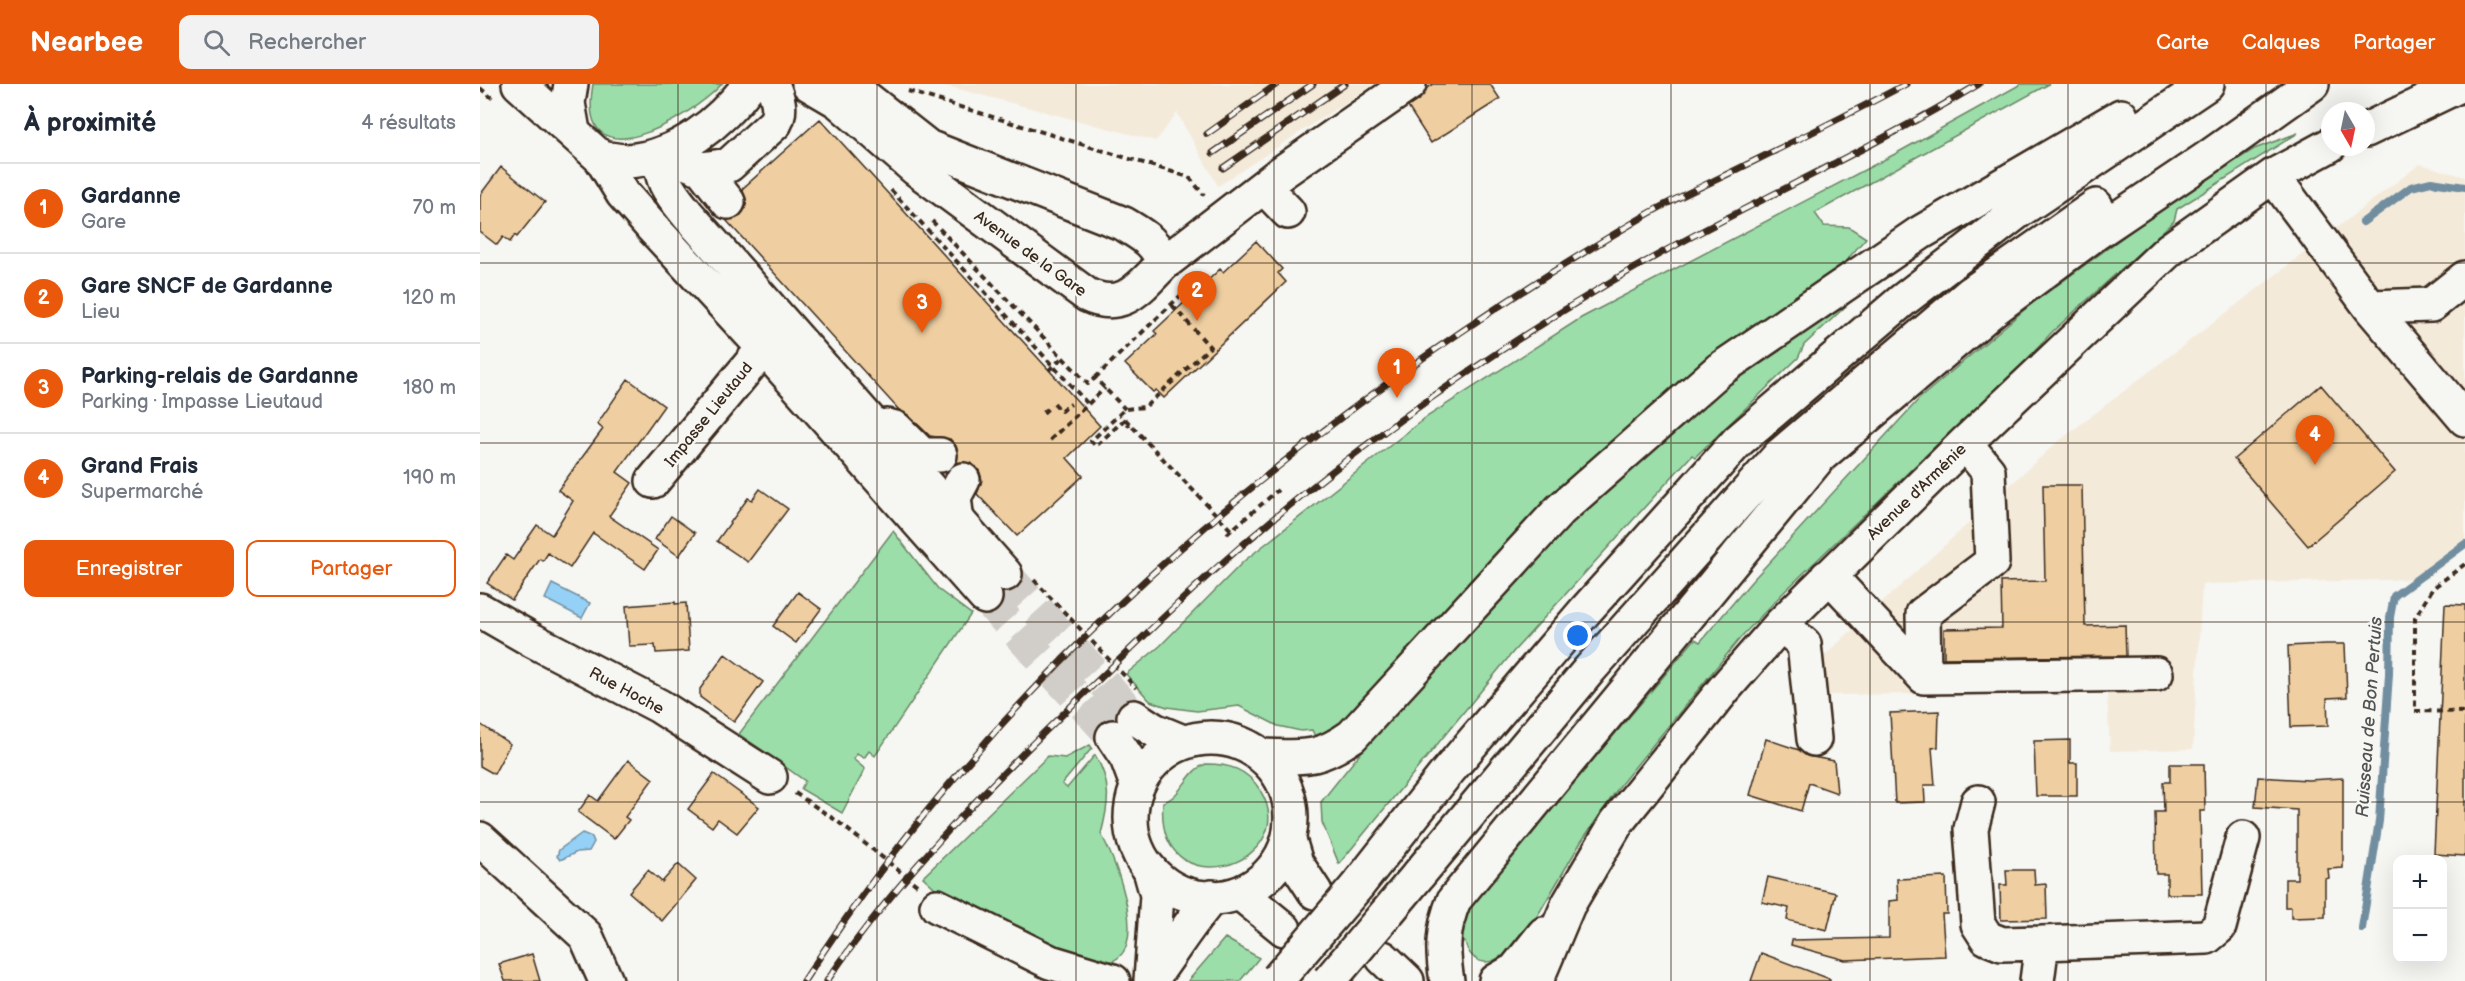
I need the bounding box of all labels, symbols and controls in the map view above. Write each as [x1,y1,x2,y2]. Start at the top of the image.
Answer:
search box [179,15,599,69]
text: Nearbee [30,26,143,59]
icon: search [200,26,233,59]
text: Rechercher [248,29,366,56]
text: Carte [2156,30,2209,55]
text: Calques [2242,30,2320,55]
text: Partager [2353,30,2435,55]
north arrow [2321,102,2375,156]
text: À proximité [24,108,156,139]
text: 4 résultats [361,111,456,135]
text: Gardanne [81,183,181,210]
text: 1 [39,196,48,220]
text: 70 m [412,196,456,220]
street label: Avenue de la Gare [970,207,1090,302]
text: Gare [81,210,126,234]
pin: 2 [1178,272,1216,321]
text: Gare SNCF de Gardanne [81,273,333,300]
pin: 3 [902,284,942,333]
text: 2 [38,286,49,310]
text: 120 m [403,286,456,310]
text: Lieu [81,300,120,324]
pin: 1 [1378,348,1416,398]
street label: Impasse Lieutaud [661,359,757,471]
text: Parking-relais de Gardanne [81,363,358,390]
text: 3 [38,376,49,400]
text: 180 m [403,376,456,400]
text: Parking · Impasse Lieutaud [81,390,323,414]
pin: 4 [2296,416,2334,465]
street label: Avenue d'Arménie [1864,440,1971,544]
text: Grand Frais [81,453,198,480]
text: 4 [38,466,49,490]
text: 190 m [403,466,456,490]
text: Supermarché [81,480,203,504]
button: Enregistrer [24,540,234,597]
button: Partager [246,540,456,597]
water label: Ruisseau de Bon Pertuis [2352,616,2387,818]
your location [1563,621,1592,650]
street label: Rue Hoche [586,664,667,719]
map controls [2393,855,2447,963]
button: + [2393,855,2447,909]
button: − [2393,909,2447,963]

